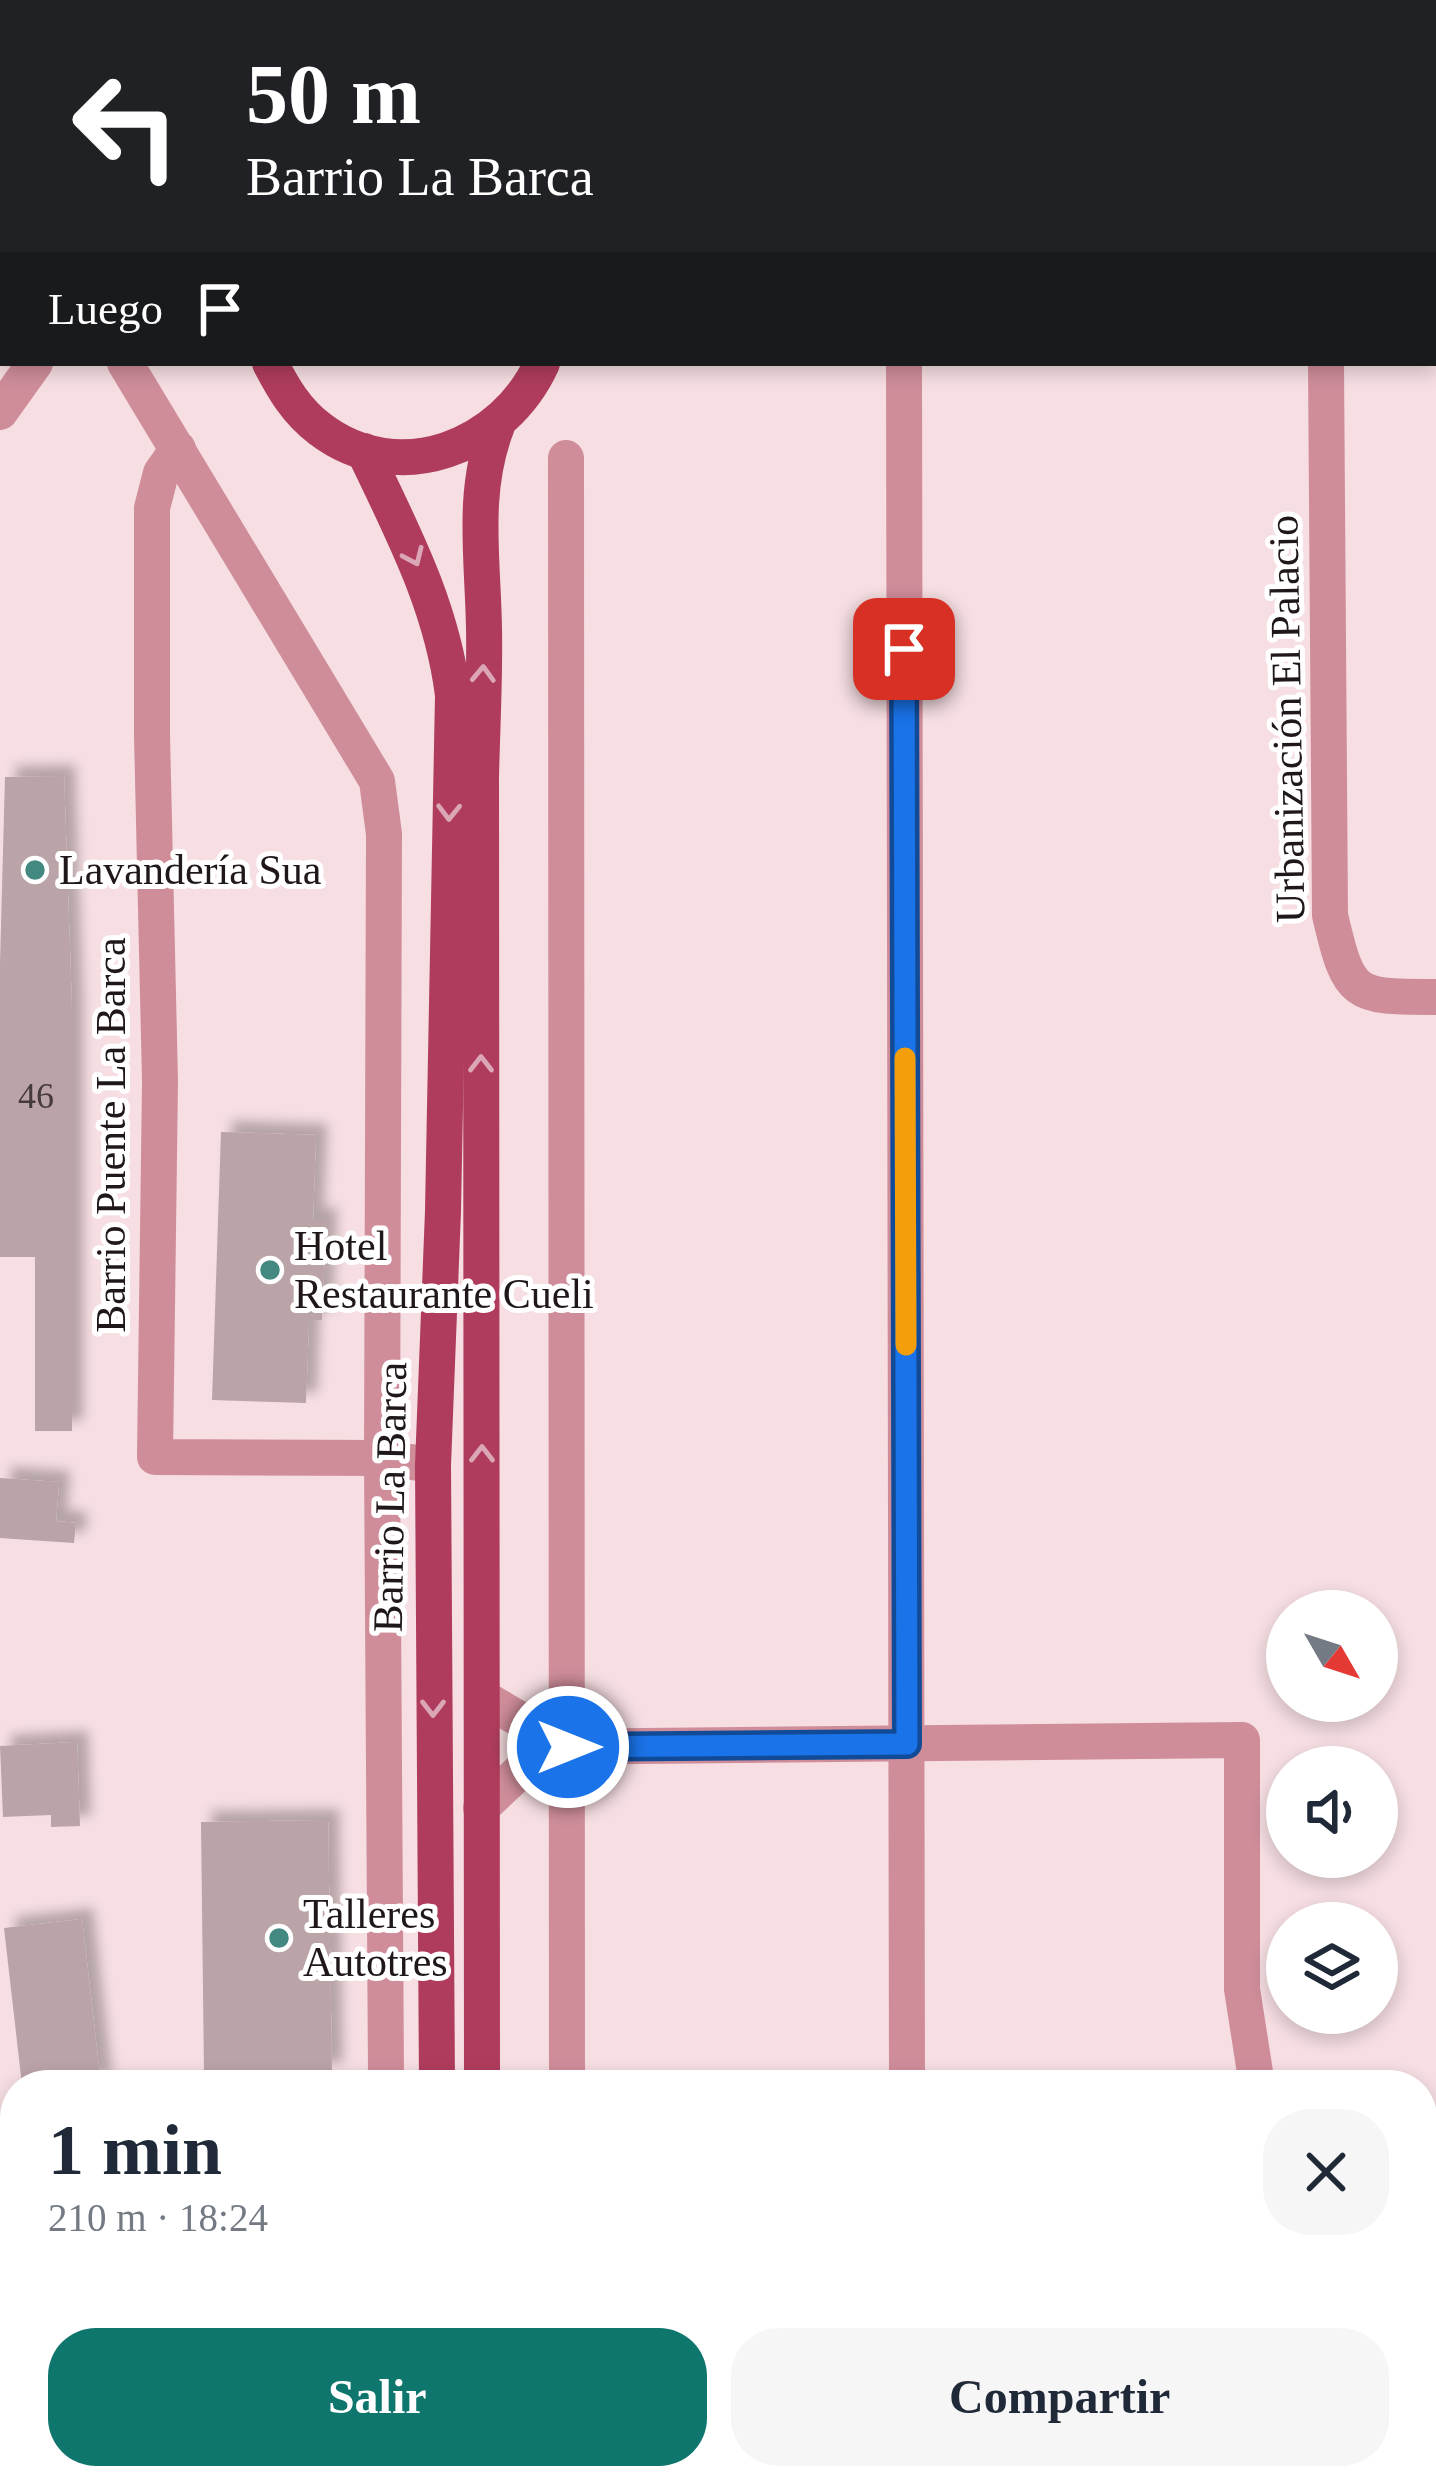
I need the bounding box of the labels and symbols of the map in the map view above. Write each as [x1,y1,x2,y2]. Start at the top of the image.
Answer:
street label: Urbanización El Palacio [1260,515,1314,923]
one-way arrow [400,544,423,566]
pin [853,598,955,700]
one-way arrow [470,664,496,683]
one-way arrow [436,804,462,822]
place label: Lavandería Sua [59,847,322,893]
marker: Lavandería Sua [22,857,48,883]
street label: Barrio Puente La Barca [88,937,134,1333]
one-way arrow [469,1054,495,1073]
house number: 46 [18,1076,54,1116]
place label: Hotel Restaurante Cueli [294,1223,594,1317]
marker: Hotel Restaurante Cueli [257,1257,283,1283]
street label: Barrio La Barca [365,1361,415,1633]
one-way arrow [469,1444,495,1462]
north arrow [1266,1590,1398,1722]
position arrow [505,1684,631,1810]
one-way arrow [420,1700,446,1718]
place label: Talleres Autotres [303,1891,448,1985]
marker: Talleres Autotres [266,1925,292,1951]

